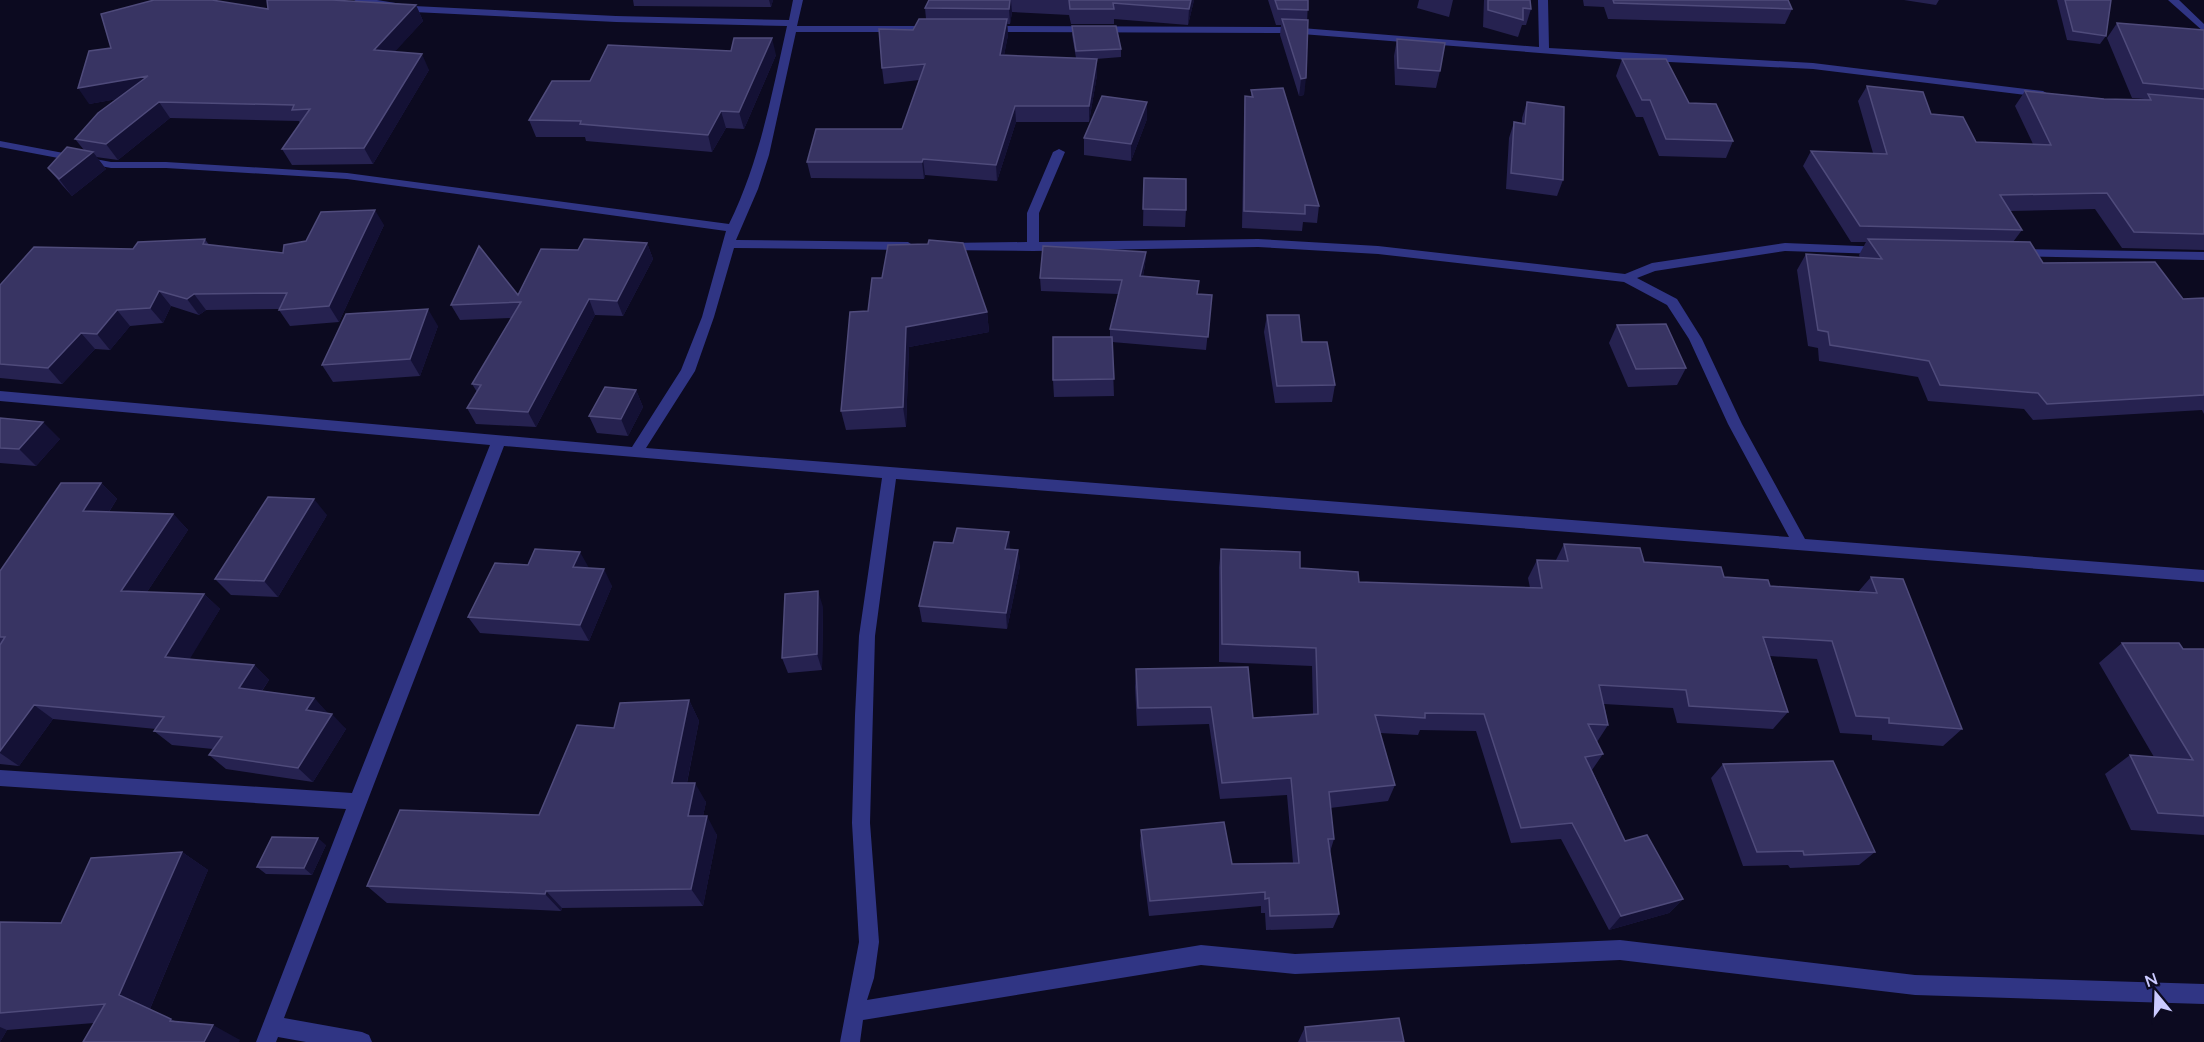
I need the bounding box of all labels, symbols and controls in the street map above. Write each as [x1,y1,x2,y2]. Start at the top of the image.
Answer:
north arrow [2126,964,2186,1024]
text: N [2142,968,2160,990]

